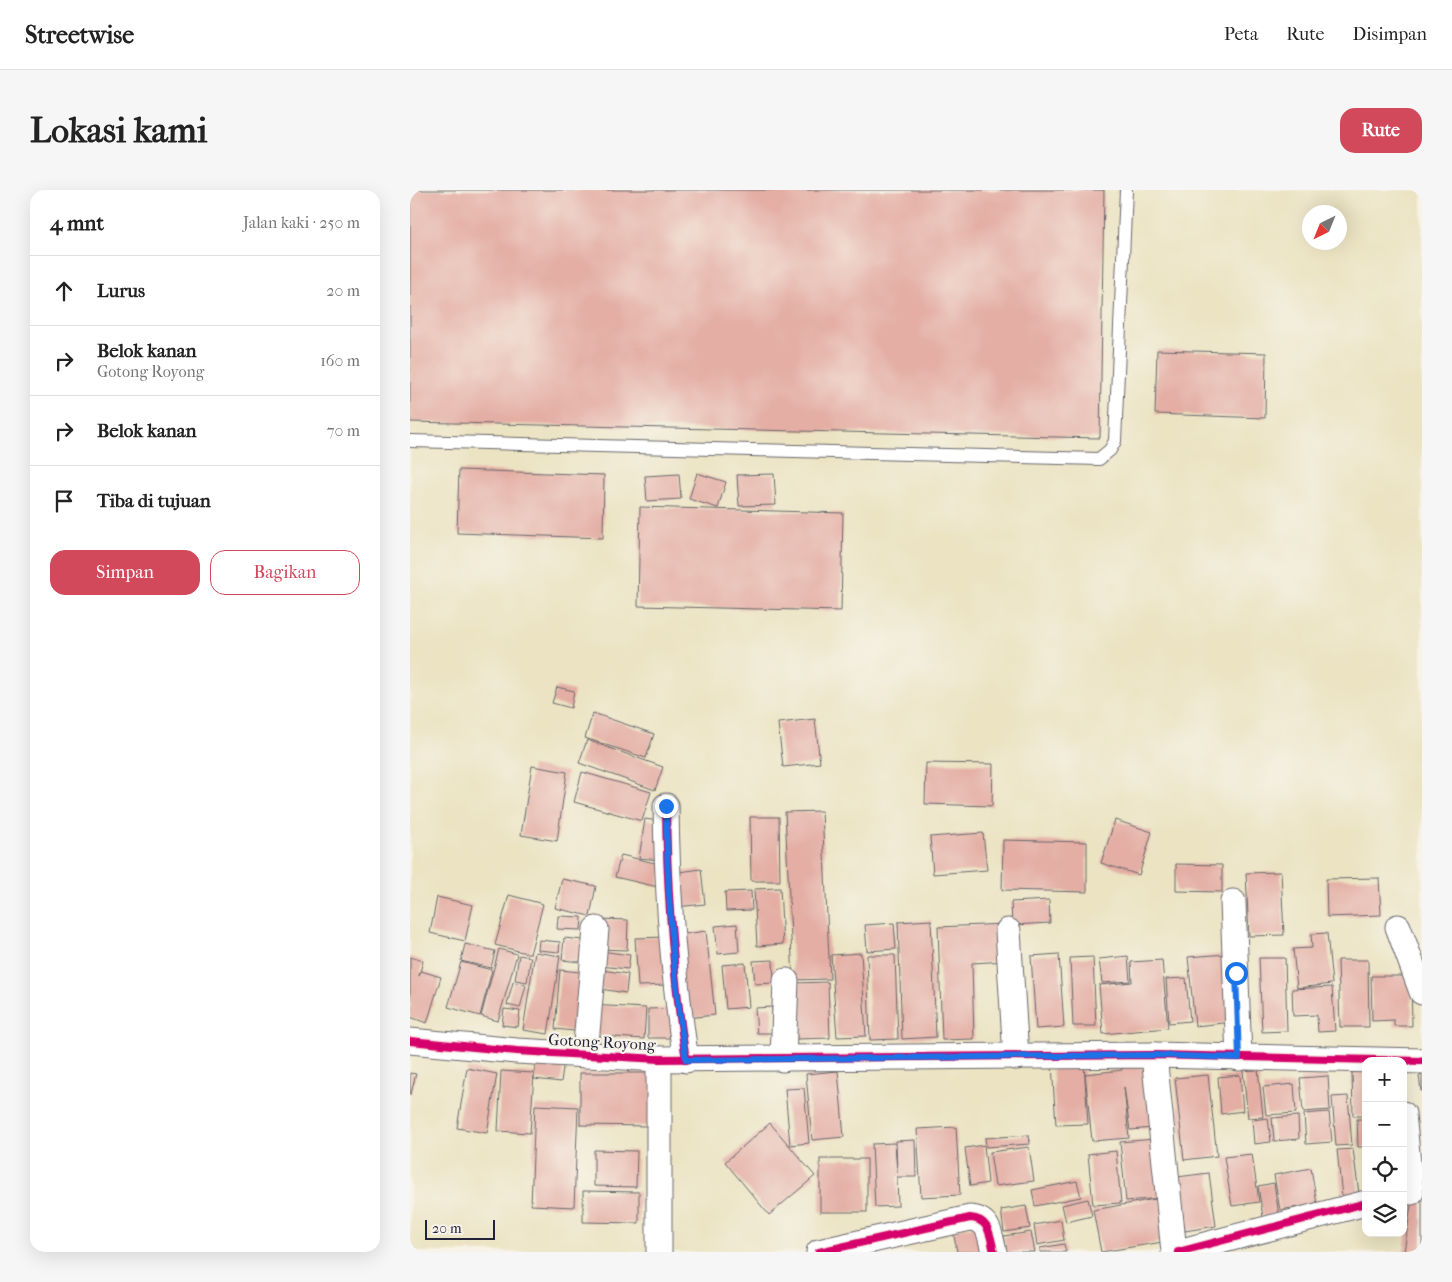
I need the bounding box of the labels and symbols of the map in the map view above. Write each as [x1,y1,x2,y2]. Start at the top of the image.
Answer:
north arrow [1302,205,1347,250]
route end [655,795,678,818]
route start [1225,962,1248,985]
street label: Gotong Royong [548,1030,657,1054]
scale bar [425,1217,495,1240]

